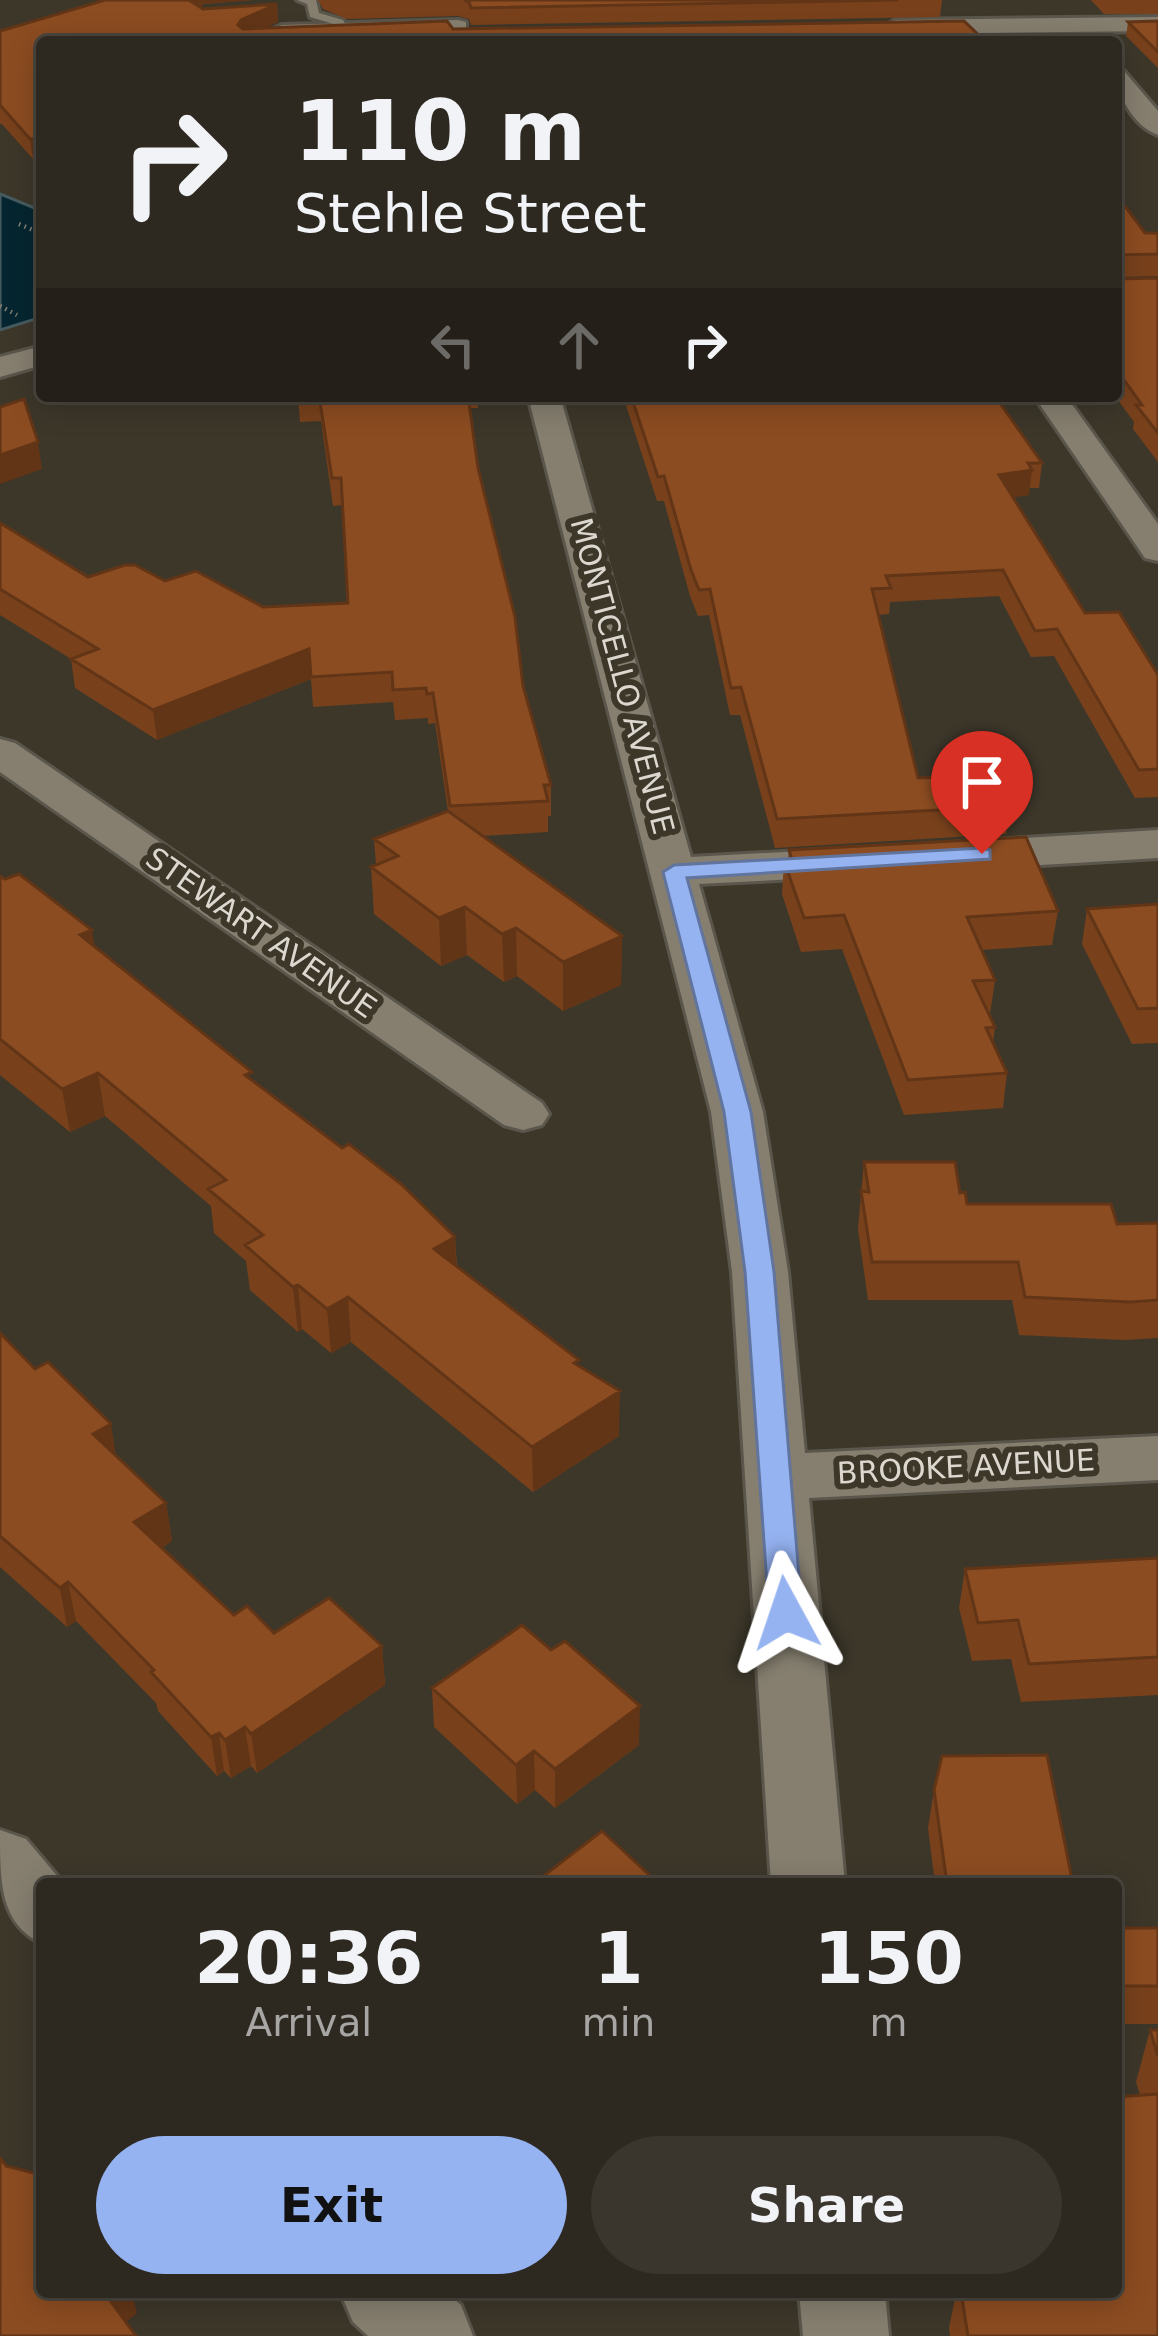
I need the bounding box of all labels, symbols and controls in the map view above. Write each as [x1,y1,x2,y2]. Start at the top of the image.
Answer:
text: 110 m [294,82,586,180]
icon: right [96,84,252,240]
text: Stehle Street [294,182,646,245]
icon: left [420,312,486,378]
icon: ahead [546,312,612,378]
icon: right [672,312,738,378]
street label: MONTICELLO AVENUE [563,514,682,838]
pin [931,731,1033,854]
icon: arrive [949,749,1015,815]
street label: STEWART AVENUE [140,840,383,1025]
street label: BROOKE AVENUE [836,1442,1096,1491]
position arrow [723,1550,849,1676]
text: 20:36 [194,1916,423,2000]
text: 1 [593,1916,643,2000]
text: 150 [813,1916,964,2000]
text: Arrival [245,2000,372,2045]
text: min [582,2000,655,2045]
text: m [870,2000,908,2045]
button: Exit [96,2136,567,2274]
button: Share [591,2136,1062,2274]

